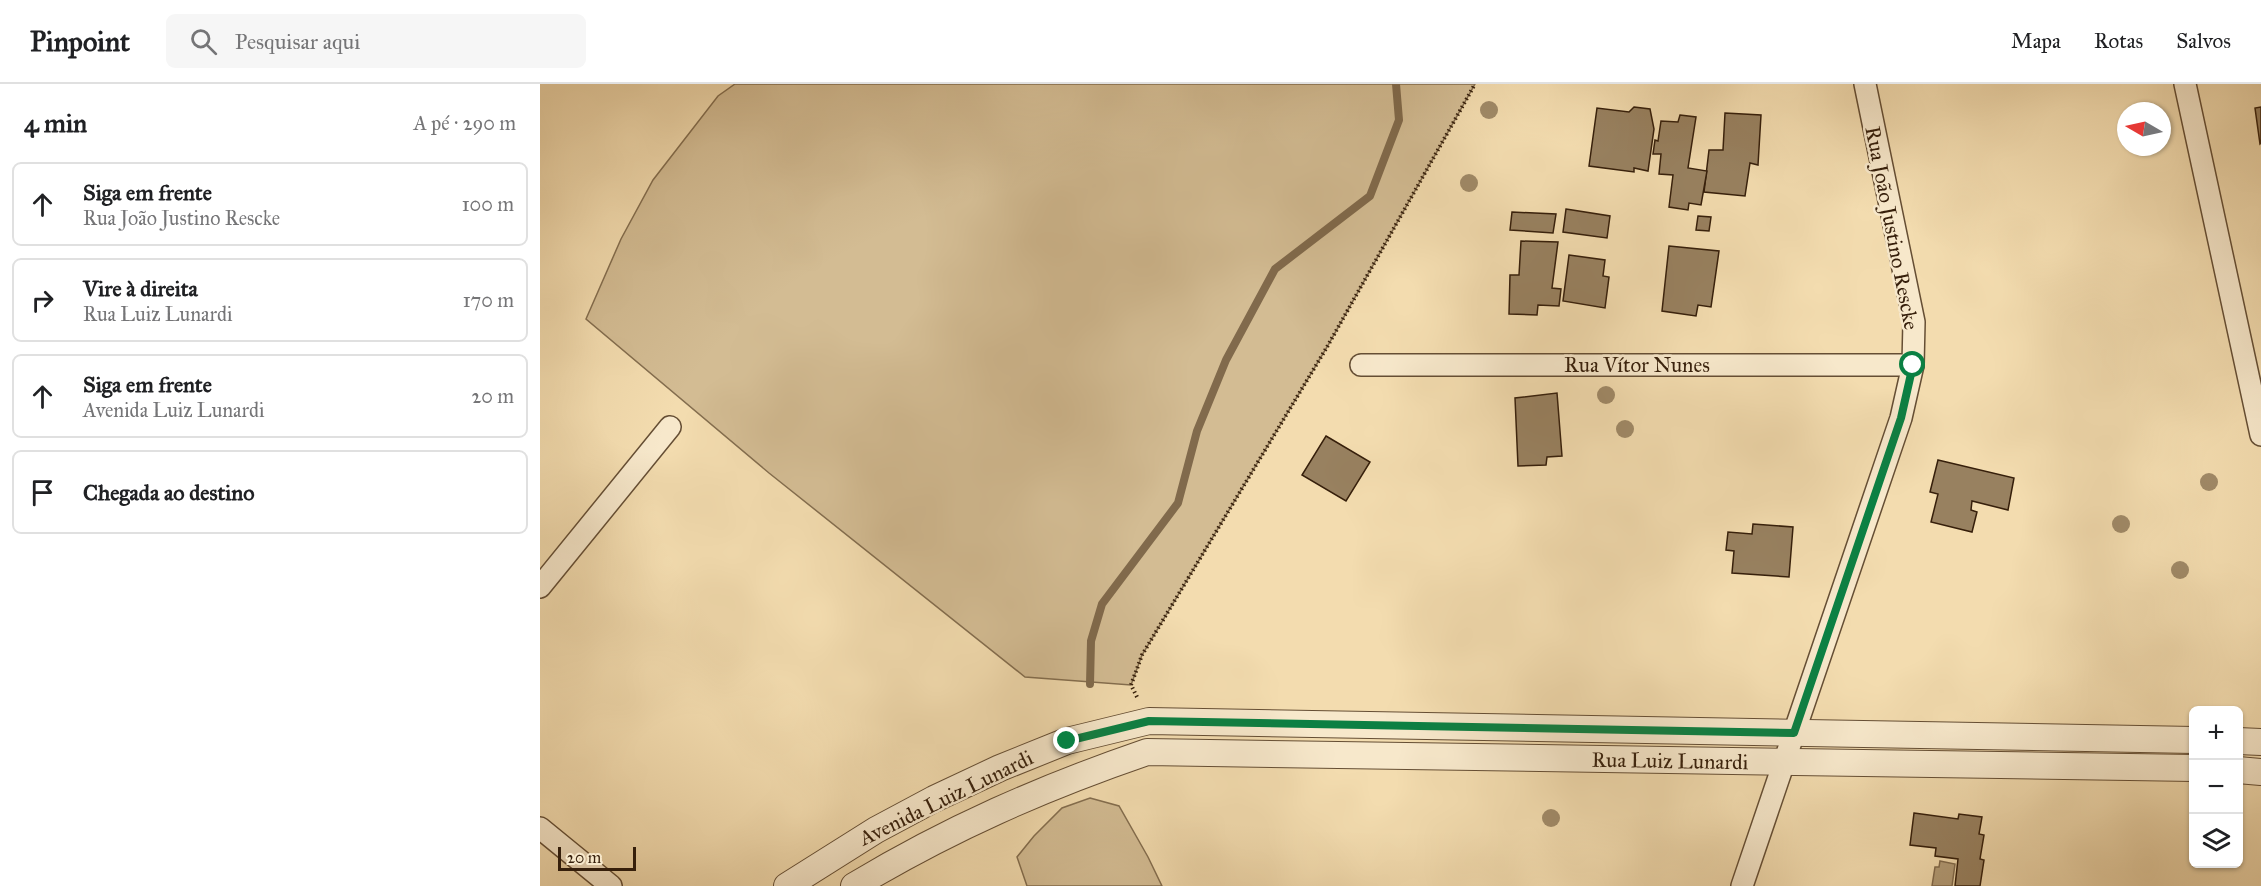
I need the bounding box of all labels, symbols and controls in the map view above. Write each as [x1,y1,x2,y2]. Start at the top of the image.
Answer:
search box [166,14,586,68]
text: Pinpoint [30,24,130,59]
icon: search [187,25,220,58]
text: Pesquisar aqui [235,28,360,55]
text: Mapa [2011,28,2061,54]
text: Rotas [2094,28,2143,54]
text: Salvos [2176,28,2231,54]
north arrow [2117,102,2171,156]
text: 4 min [24,107,87,139]
text: A pé · 290 m [414,111,516,135]
street label: Rua João Justino Rescke [1859,124,1925,332]
text: Siga em frente [83,179,212,206]
icon: ahead [26,188,59,221]
text: 100 m [462,192,514,216]
text: Rua João Justino Rescke [83,206,280,230]
text: Vire à direita [83,275,198,302]
icon: right [26,284,59,317]
text: 170 m [463,288,514,312]
text: Rua Luiz Lunardi [83,302,232,326]
route start [1899,351,1925,377]
street label: Rua Vítor Nunes [1564,352,1710,378]
text: Siga em frente [83,371,212,398]
icon: ahead [26,380,59,413]
text: 20 m [471,384,514,408]
text: Avenida Luiz Lunardi [83,398,265,422]
icon: arrive [26,476,59,509]
text: Chegada ao destino [83,479,254,506]
map controls [2189,706,2243,868]
button: + [2189,706,2243,760]
route end [1053,727,1079,753]
street label: Avenida Luiz Lunardi [854,744,1038,852]
street label: Rua Luiz Lunardi [1591,747,1749,775]
button: − [2189,760,2243,814]
button: layers [2189,814,2243,868]
scale bar [558,844,636,872]
text: 20 m [567,848,601,867]

